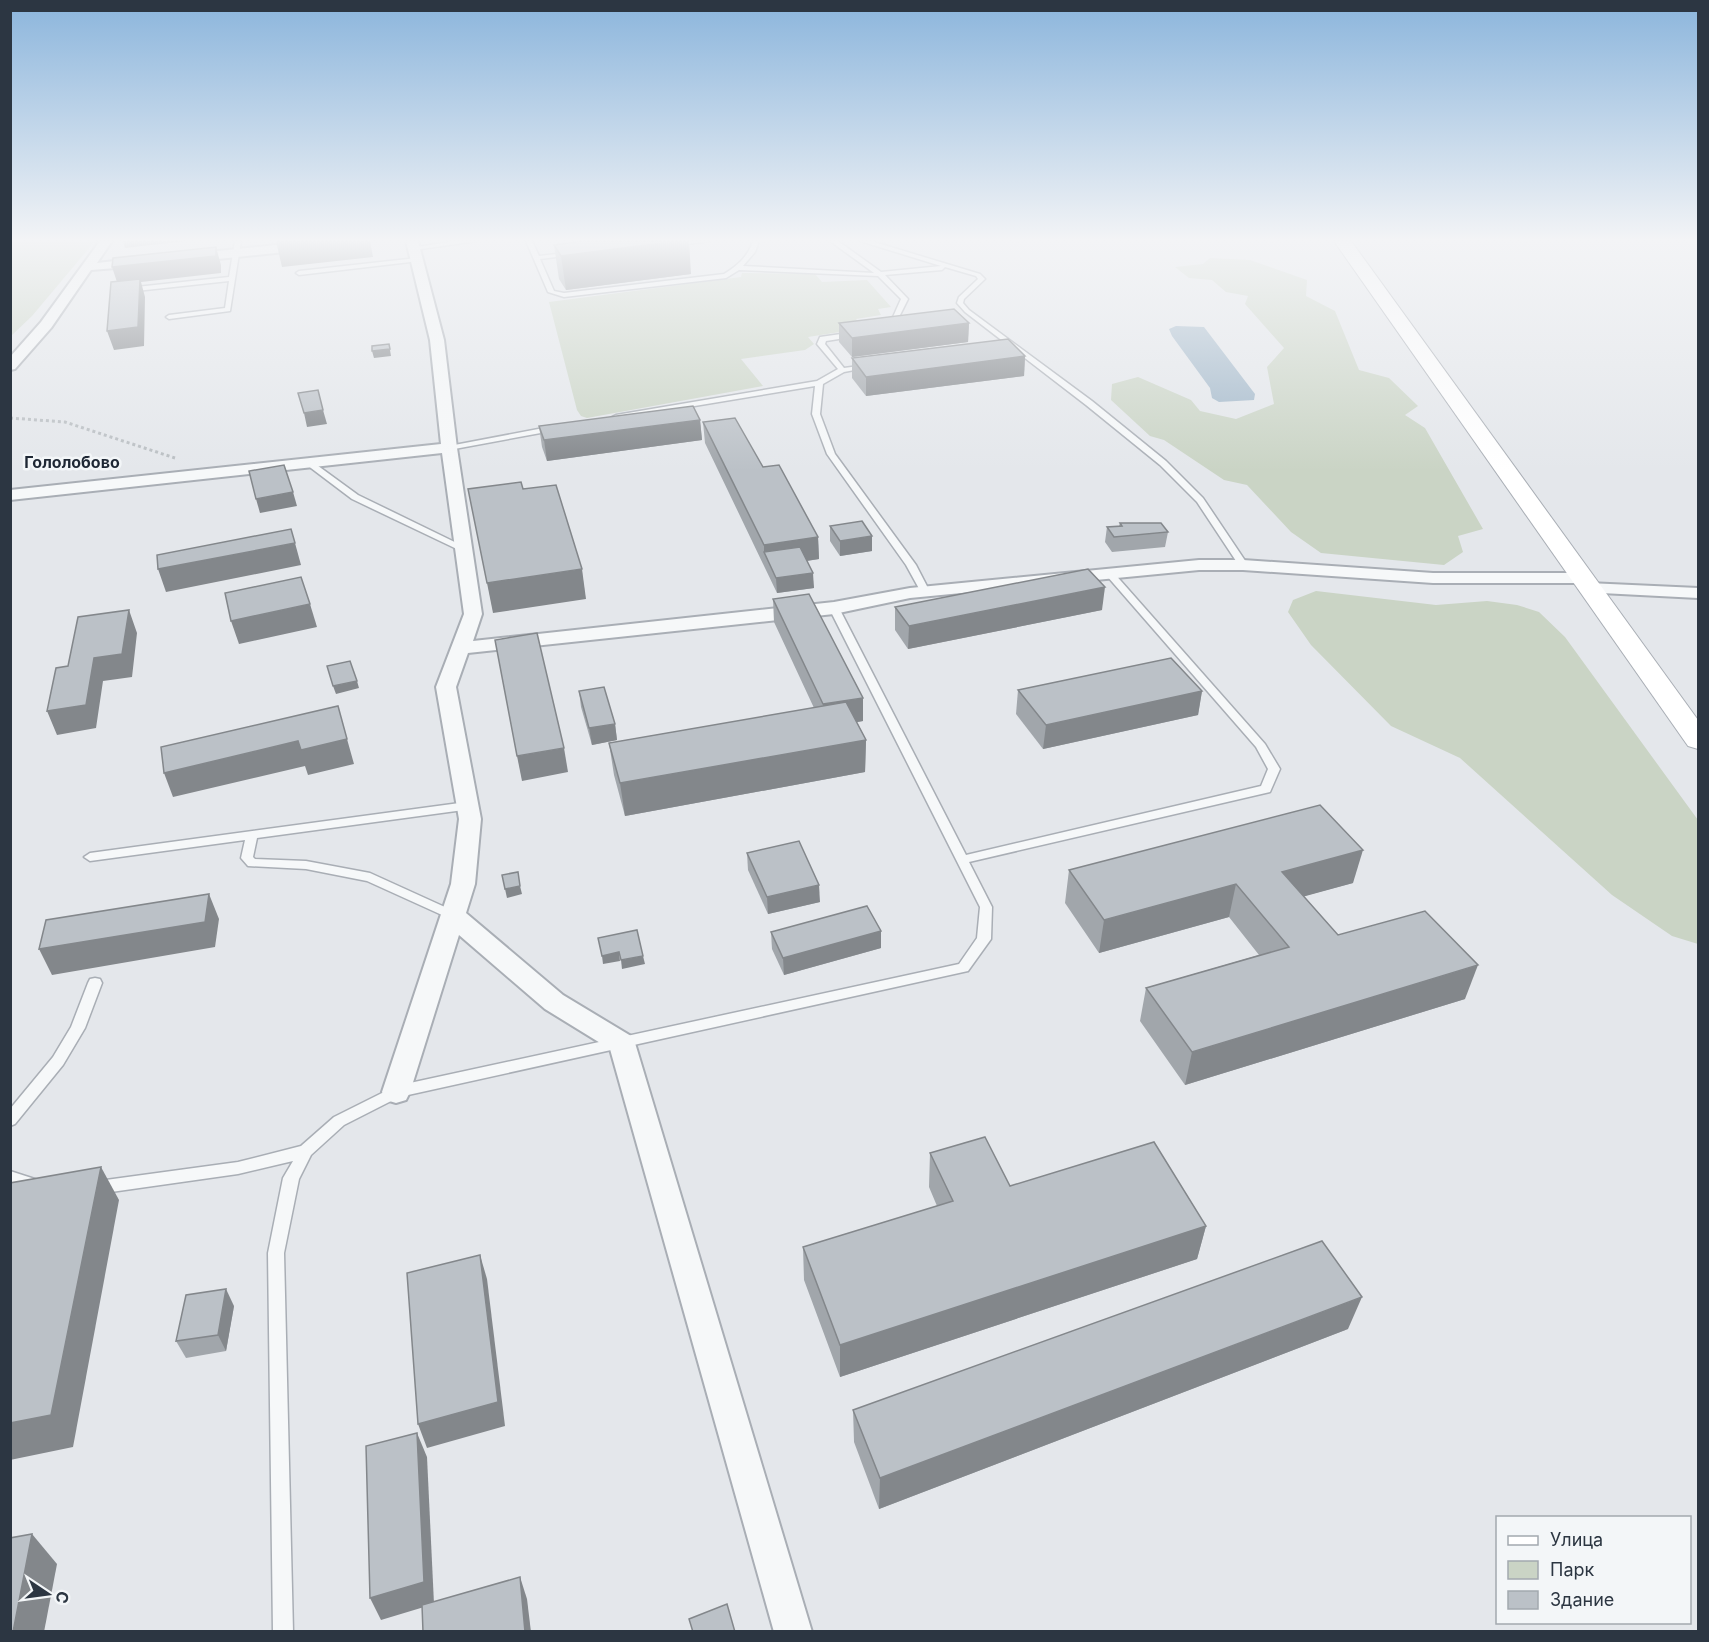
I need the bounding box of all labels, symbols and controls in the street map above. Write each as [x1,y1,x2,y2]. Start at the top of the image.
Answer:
district label: Гололобово [24,452,120,472]
legend [1496,1516,1691,1624]
text: Улица [1550,1529,1603,1550]
text: Парк [1550,1559,1595,1580]
north arrow [18,1564,78,1624]
text: С [52,1589,74,1606]
text: Здание [1550,1589,1614,1610]

